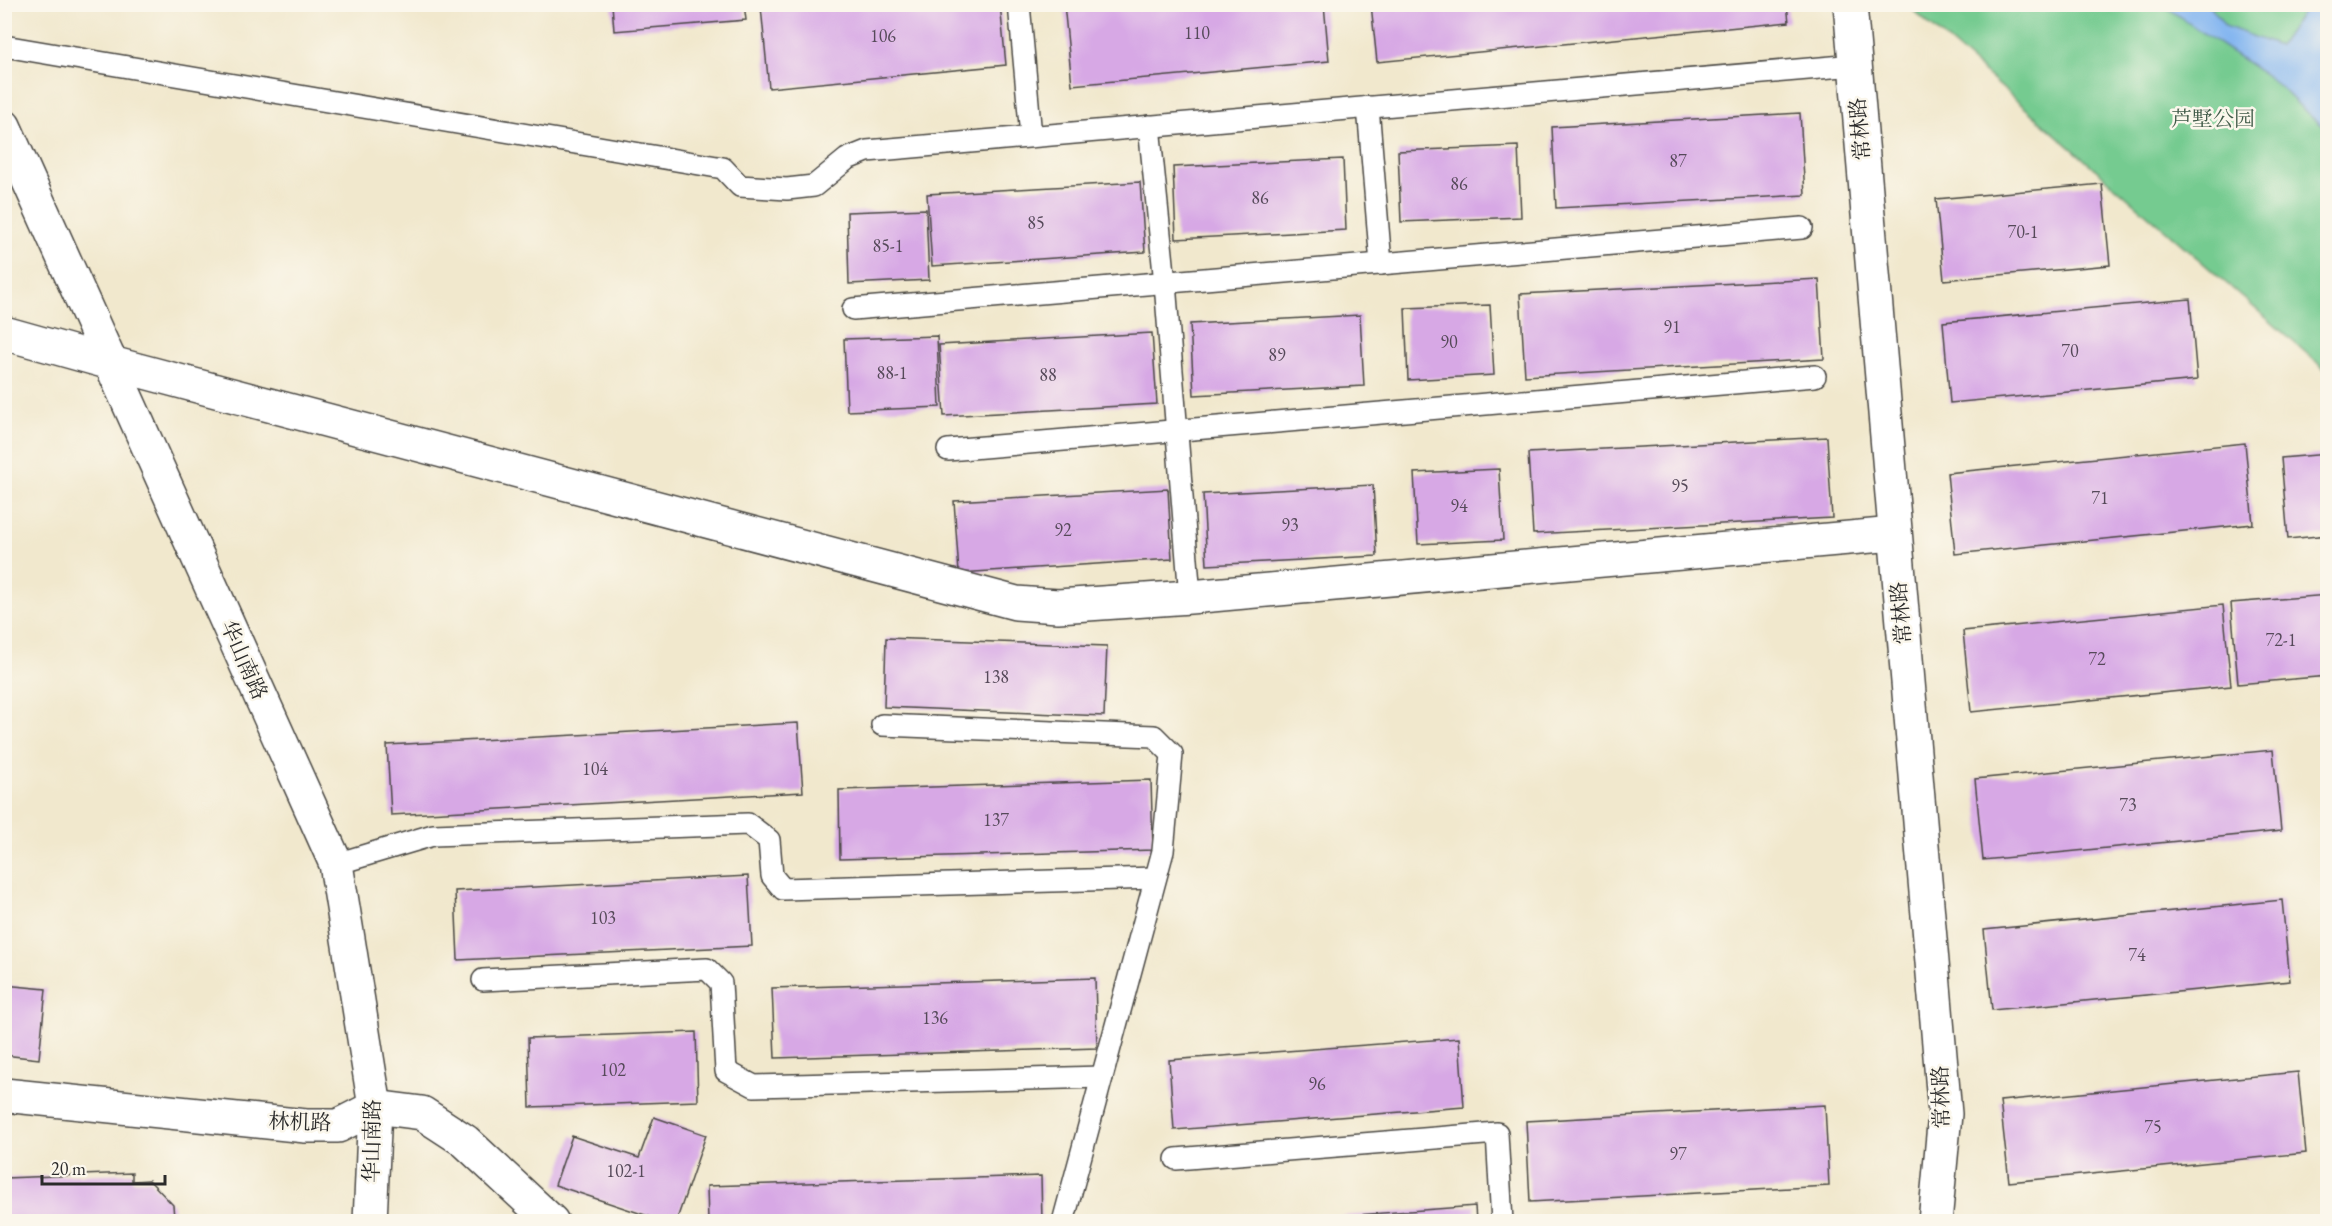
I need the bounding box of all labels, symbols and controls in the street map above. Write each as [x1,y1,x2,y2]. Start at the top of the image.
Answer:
house number: 110 [1184,21,1210,44]
house number: 106 [870,24,896,47]
street label: 常林路 [1843,96,1876,162]
park label: 芦墅公园 [2171,105,2255,132]
house number: 87 [1669,149,1687,172]
house number: 86 [1450,172,1468,195]
house number: 86 [1251,186,1269,209]
house number: 85 [1027,211,1045,234]
house number: 70-1 [2008,220,2038,243]
house number: 85-1 [873,234,903,257]
house number: 91 [1663,315,1681,338]
house number: 90 [1440,330,1458,353]
house number: 70 [2061,339,2079,362]
house number: 89 [1268,343,1286,366]
house number: 88-1 [877,361,907,384]
house number: 88 [1039,363,1057,386]
house number: 95 [1671,474,1689,497]
house number: 71 [2091,486,2109,509]
house number: 94 [1450,494,1468,517]
house number: 93 [1281,513,1299,536]
house number: 92 [1054,518,1072,541]
street label: 常林路 [1884,580,1917,646]
street label: 华山南路 [215,616,274,704]
house number: 72-1 [2266,628,2296,651]
house number: 72 [2088,647,2106,670]
house number: 138 [983,665,1009,688]
house number: 104 [582,757,608,780]
house number: 73 [2119,793,2137,816]
house number: 137 [983,808,1009,831]
house number: 103 [590,906,616,929]
house number: 74 [2128,943,2146,966]
house number: 136 [922,1006,948,1029]
house number: 102 [600,1058,626,1081]
street label: 常林路 [1926,1065,1955,1129]
house number: 96 [1308,1072,1326,1095]
street label: 华山南路 [357,1099,386,1183]
street label: 林机路 [268,1107,332,1136]
house number: 75 [2144,1115,2162,1138]
house number: 97 [1669,1142,1687,1165]
scale bar [42,1148,165,1186]
text: 20 m [51,1157,86,1180]
house number: 102-1 [606,1159,646,1182]

